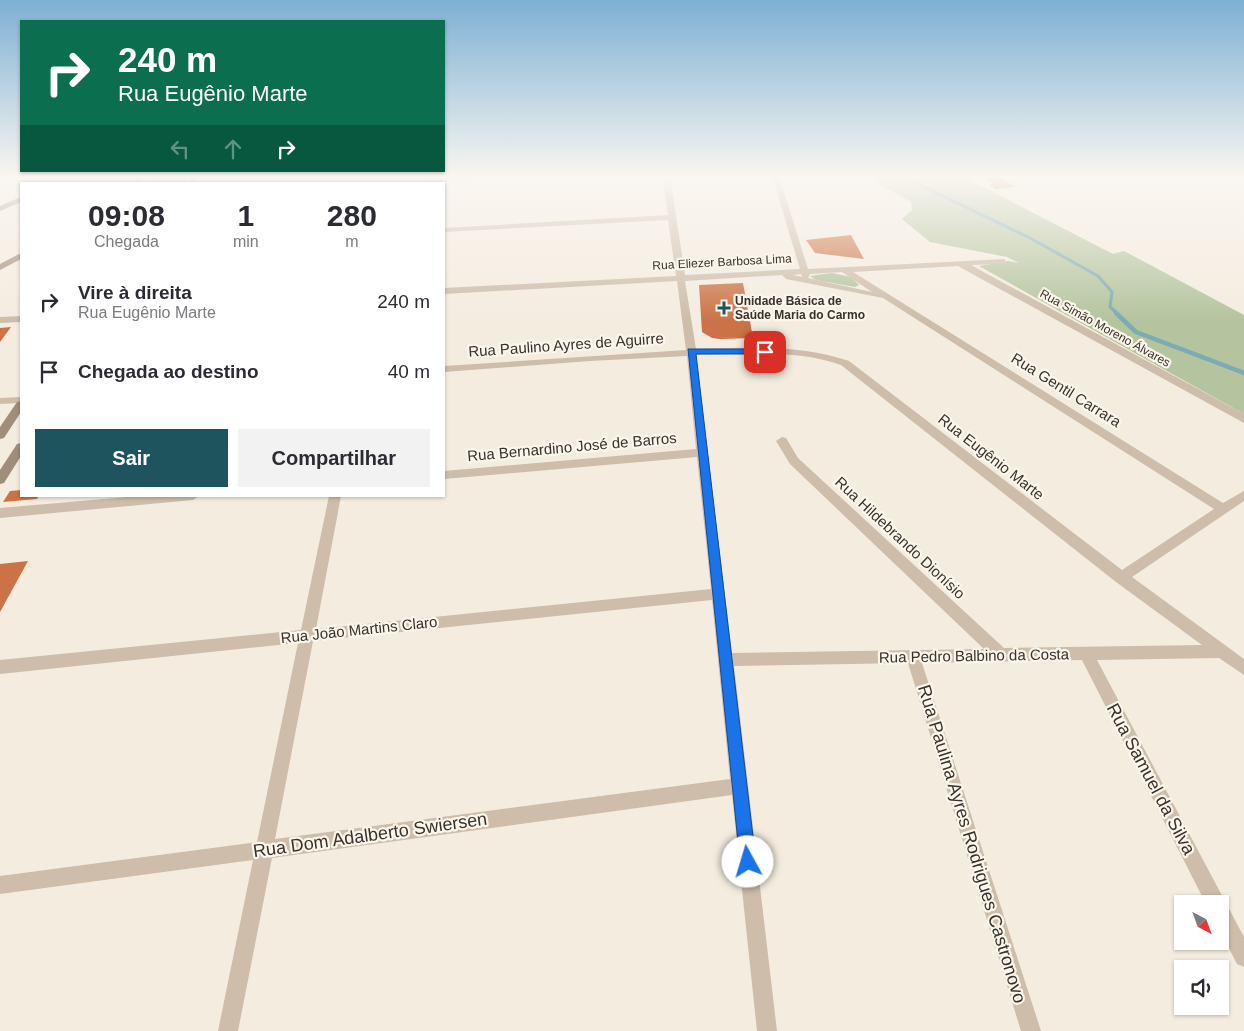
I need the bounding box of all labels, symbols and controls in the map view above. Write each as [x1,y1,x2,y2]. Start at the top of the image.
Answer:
icon: right [35,40,100,105]
text: 240 m [118,40,217,79]
text: Rua Eugênio Marte [118,81,308,106]
icon: left [166,135,194,163]
icon: ahead [219,135,247,163]
icon: right [272,135,300,163]
text: 09:08 [88,199,165,232]
text: 1 [237,199,254,232]
text: 280 [327,199,377,232]
text: Chegada [94,233,159,250]
text: min [233,233,259,250]
text: m [345,233,358,250]
street label: Rua Eliezer Barbosa Lima [652,251,792,273]
text: Vire à direita [78,282,192,303]
street label: Rua Simão Moreno Álvares [1037,285,1173,370]
icon: right [35,288,63,316]
text: 240 m [377,291,430,312]
place label: Unidade Básica de Saúde Maria do Carmo [735,294,865,322]
marker: Unidade Básica de Saúde Maria do Carmo [717,301,731,315]
text: Rua Eugênio Marte [78,304,216,321]
street label: Rua Paulino Ayres de Aguirre [468,329,664,360]
pin [744,331,786,373]
icon: arrive [751,338,779,366]
street label: Rua Gentil Carrara [1008,349,1125,430]
icon: arrive [35,358,63,386]
text: Chegada ao destino [78,361,259,382]
text: 40 m [388,361,430,382]
street label: Rua Eugênio Marte [935,410,1047,503]
button: Sair [35,429,228,487]
button: Compartilhar [238,429,430,487]
street label: Rua Bernardino José de Barros [467,429,677,464]
street label: Rua Hildebrando Dionísio [832,473,969,602]
street label: Rua João Martins Claro [280,613,438,646]
street label: Rua Pedro Balbino da Costa [879,645,1070,666]
street label: Rua Paulina Ayres Rodrigues Castronovo [914,682,1030,1006]
street label: Rua Samuel da Silva [1103,700,1200,859]
street label: Rua Dom Adalberto Swiersen [252,809,488,861]
position arrow [721,835,773,887]
north arrow [1174,895,1229,950]
map controls [1174,895,1229,1015]
button: sound [1174,960,1229,1015]

